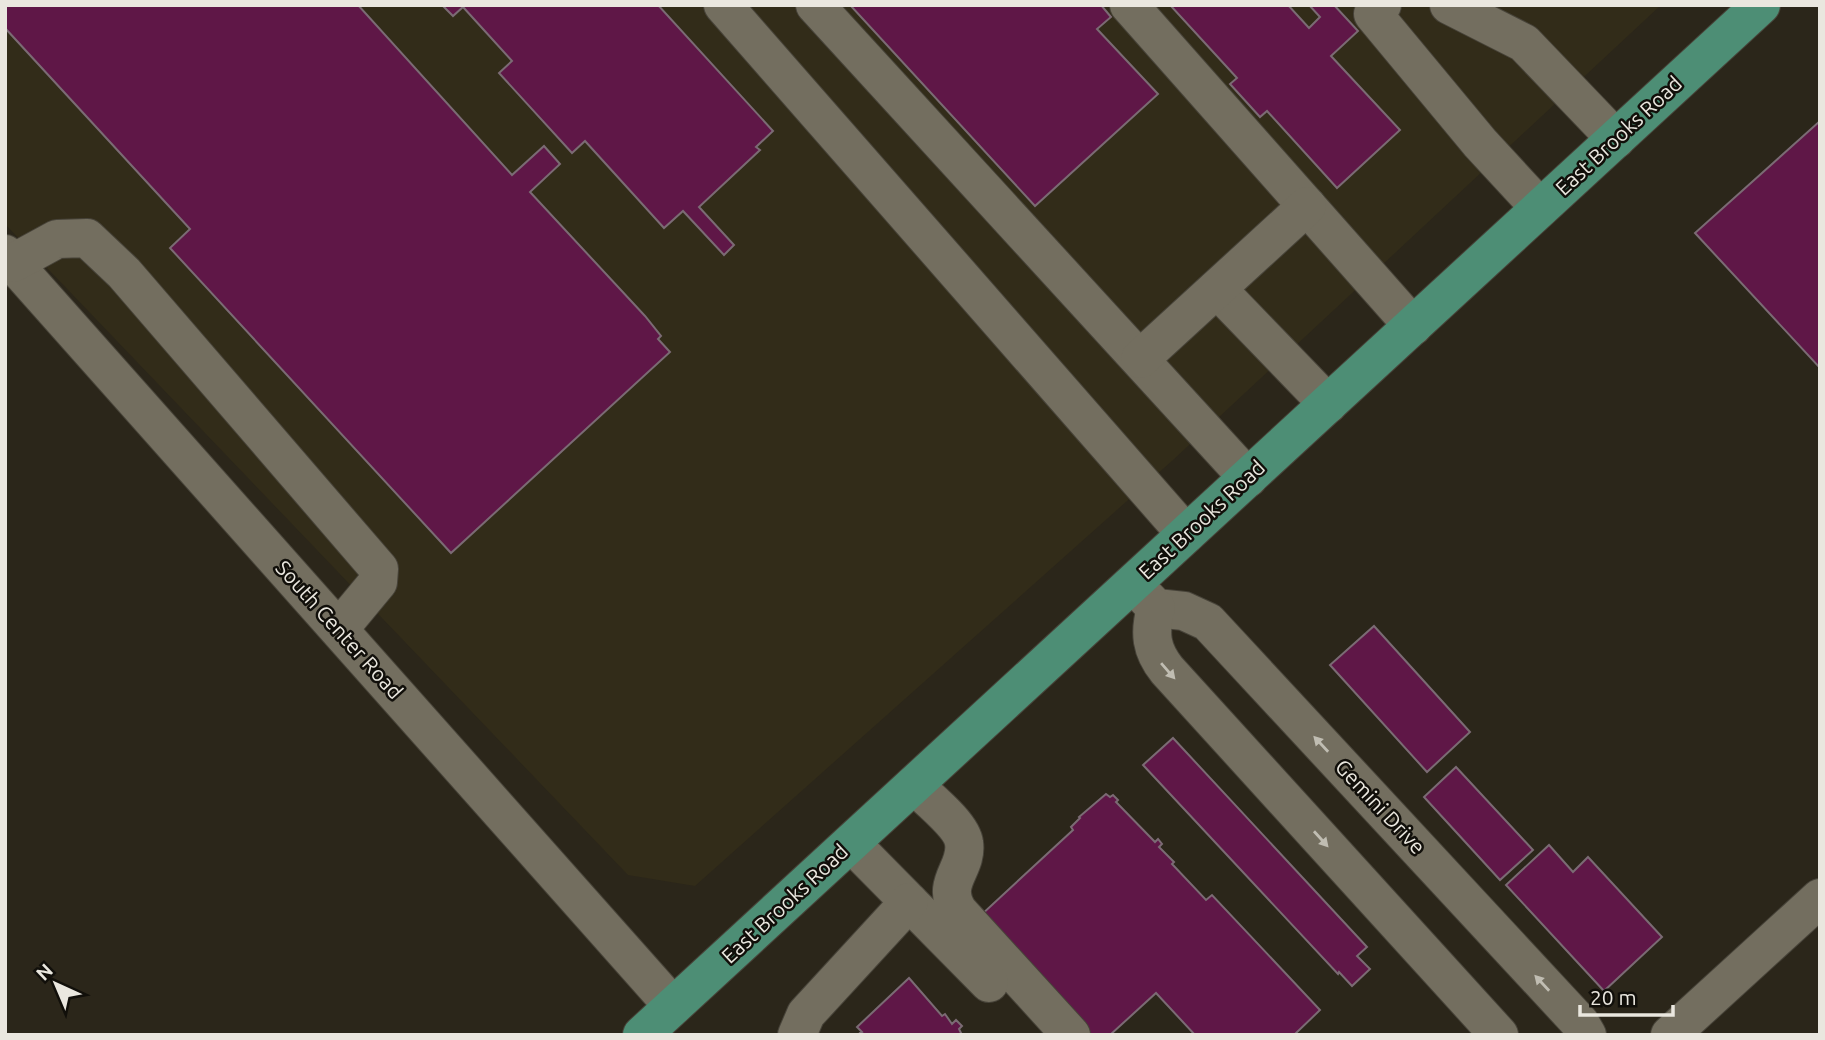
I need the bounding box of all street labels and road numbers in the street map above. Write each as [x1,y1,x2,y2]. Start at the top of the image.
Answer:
street label: East Brooks Road [1550,71,1686,200]
street label: East Brooks Road [1133,455,1269,584]
street label: South Center Road [271,555,408,703]
street label: Gemini Drive [1331,754,1431,858]
street label: East Brooks Road [716,839,852,968]

